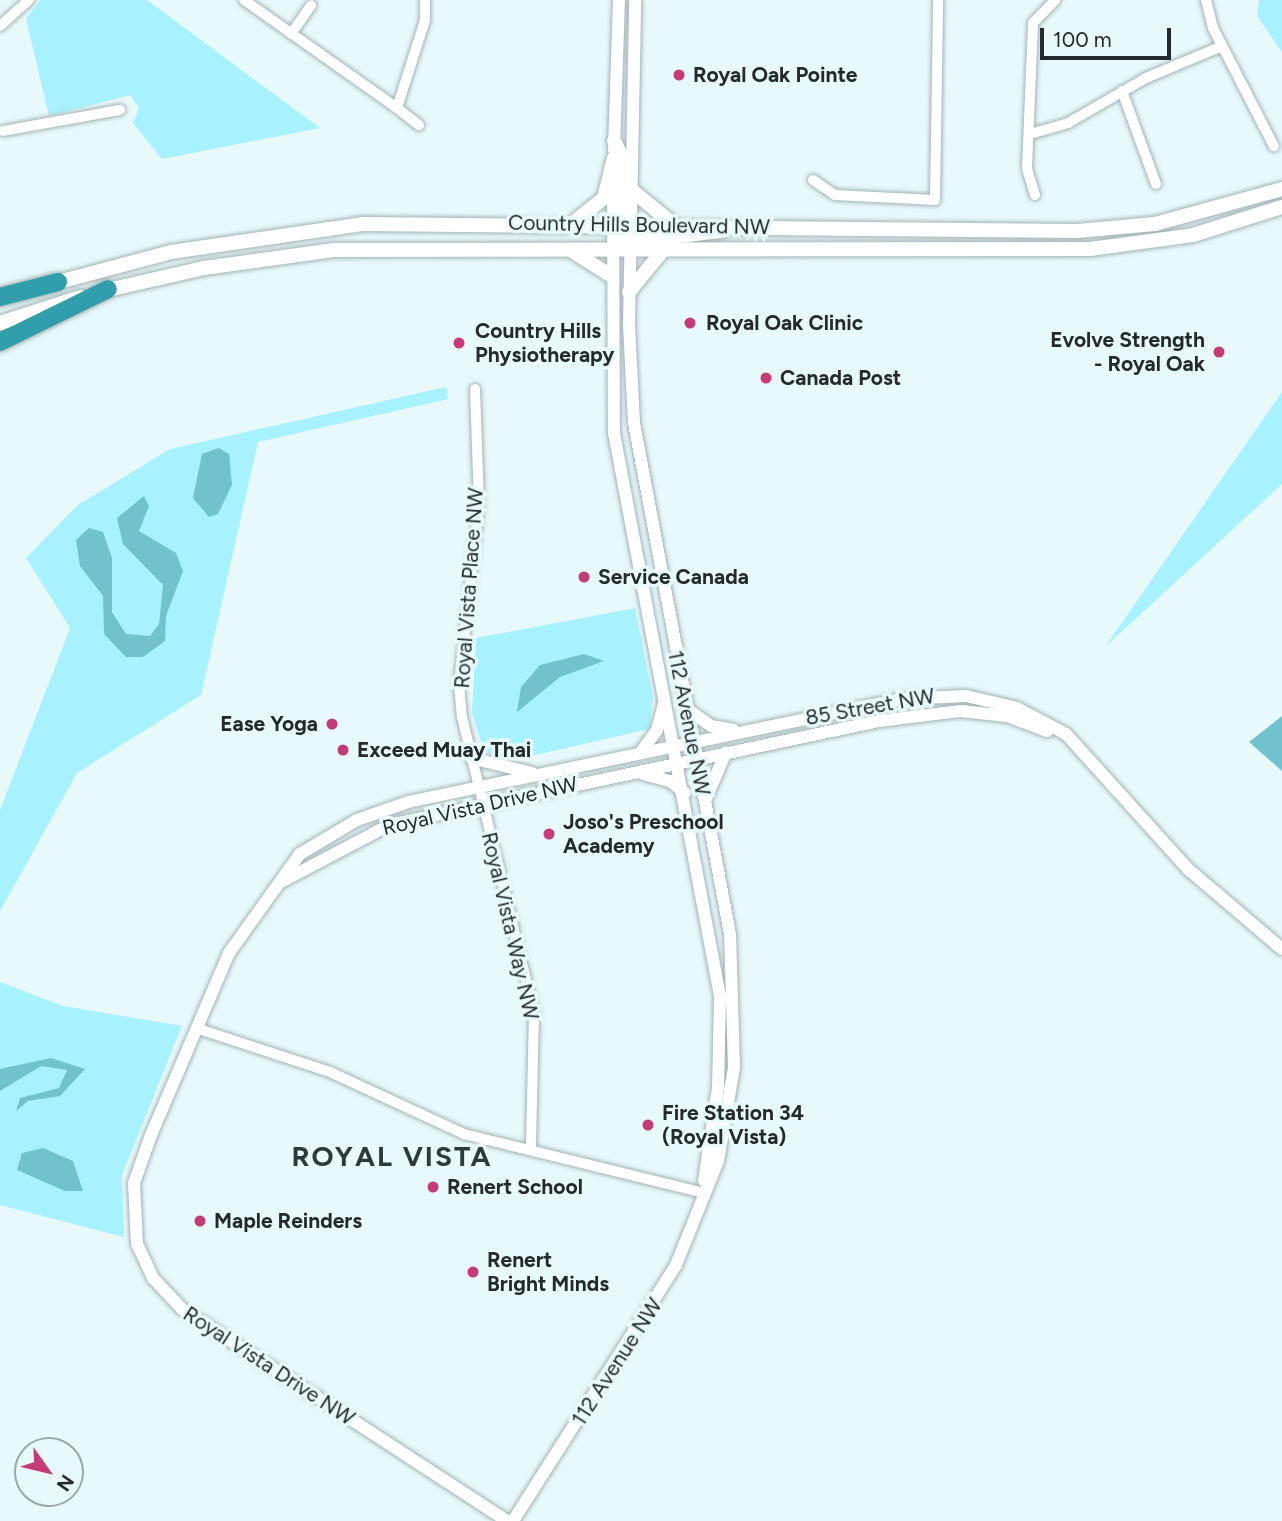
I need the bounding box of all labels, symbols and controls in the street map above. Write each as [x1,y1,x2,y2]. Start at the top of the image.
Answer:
scale bar [1044,14,1175,58]
text: 100 m [1053,27,1112,52]
place label: Royal Oak Pointe [693,62,857,88]
marker: Royal Oak Pointe [671,67,687,83]
street label: Country Hills Boulevard NW [508,210,770,240]
place label: Royal Oak Clinic [706,310,863,336]
marker: Royal Oak Clinic [680,313,700,333]
place label: Country Hills Physiotherapy [475,318,614,368]
place label: Evolve Strength - Royal Oak [1050,327,1205,377]
marker: Country Hills Physiotherapy [449,333,469,353]
marker: Evolve Strength - Royal Oak [1211,344,1227,360]
place label: Canada Post [780,365,901,391]
marker: Canada Post [758,370,774,386]
street label: Royal Vista Place NW [449,487,489,689]
place label: Service Canada [598,564,749,590]
marker: Service Canada [576,569,592,585]
street label: 112 Avenue NW [663,649,715,797]
street label: 85 Street NW [804,683,936,731]
place label: Ease Yoga [220,711,318,737]
marker: Ease Yoga [324,716,340,732]
place label: Exceed Muay Thai [357,737,531,763]
marker: Exceed Muay Thai [335,742,351,758]
street label: Royal Vista Drive NW [380,771,580,841]
place label: Joso's Preschool Academy [563,809,724,859]
marker: Joso's Preschool Academy [541,826,557,842]
street label: Royal Vista Way NW [476,830,544,1022]
place label: Fire Station 34 (Royal Vista) [662,1100,804,1150]
marker: Fire Station 34 (Royal Vista) [640,1117,656,1133]
district label: ROYAL VISTA [293,1139,491,1173]
place label: Renert School [447,1174,583,1200]
marker: Renert School [425,1179,441,1195]
place label: Maple Reinders [214,1208,362,1234]
marker: Maple Reinders [192,1213,208,1229]
place label: Renert Bright Minds [487,1247,609,1297]
marker: Renert Bright Minds [465,1264,481,1280]
street label: 112 Avenue NW [566,1294,668,1430]
street label: Royal Vista Drive NW [178,1301,360,1431]
north arrow [14,1437,84,1507]
text: N [52,1470,79,1495]

